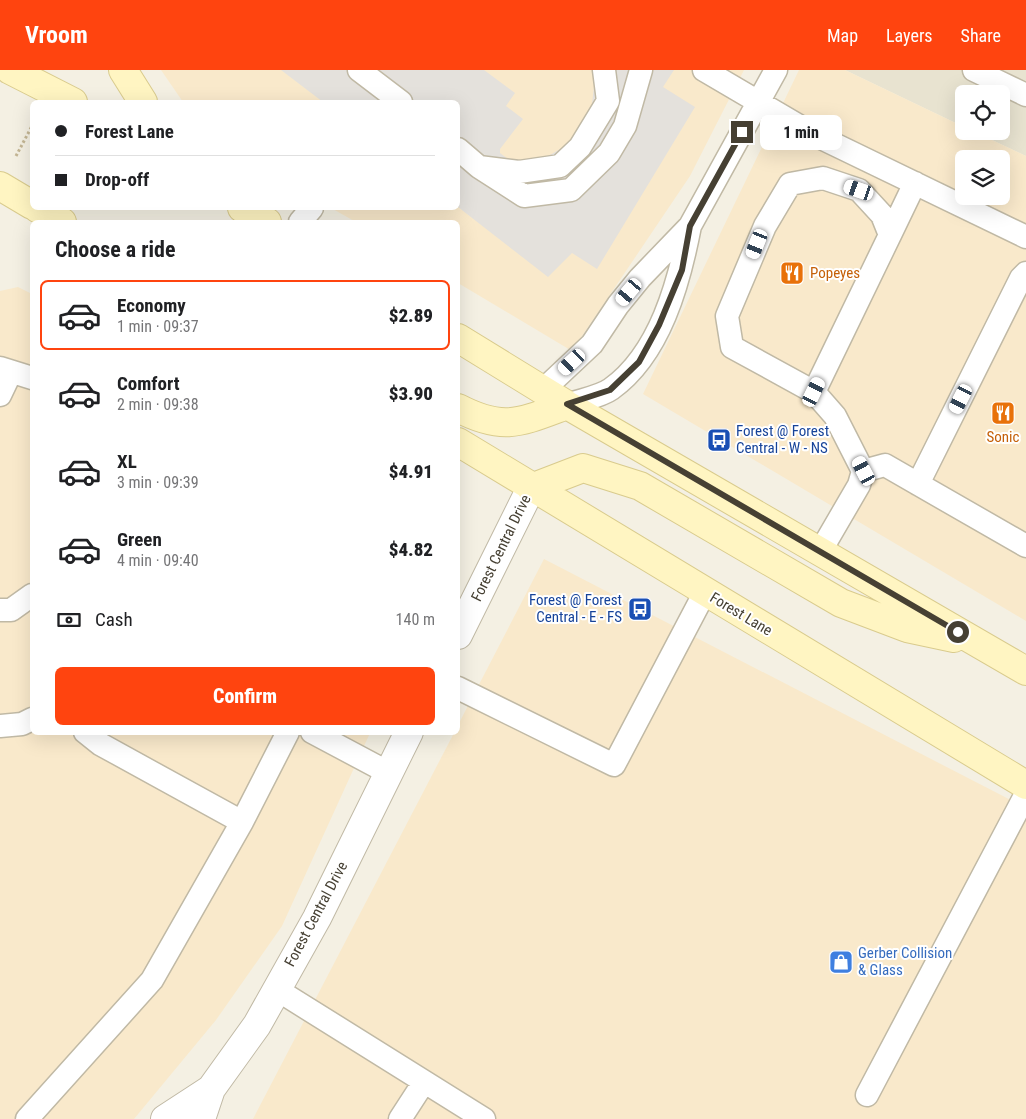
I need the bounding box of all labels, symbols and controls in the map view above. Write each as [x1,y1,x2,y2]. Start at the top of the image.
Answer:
text: Vroom [25,21,88,49]
text: Map [827,25,858,46]
text: Layers [886,25,933,46]
text: Share [961,25,1001,46]
map controls [955,85,1010,205]
button: locate [955,85,1010,140]
callout: 1 min [760,114,842,150]
text: Forest Lane [85,120,174,143]
route end [731,121,753,143]
text: 1 min [783,123,819,142]
button: layers [955,150,1010,205]
text: Drop-off [85,168,149,191]
car [842,178,875,202]
car [744,227,769,261]
text: Choose a ride [55,237,176,262]
restaurant icon: Popeyes [779,260,805,286]
place label: Popeyes [810,264,860,282]
car [613,276,644,308]
icon: car [57,293,102,338]
text: Economy [117,294,186,317]
text: $2.89 [389,304,433,327]
text: 1 min · 09:37 [117,317,199,336]
car [555,346,588,378]
icon: car [57,371,102,416]
text: Comfort [117,372,180,395]
car [800,375,827,409]
text: $3.90 [389,382,433,405]
car [947,382,974,416]
text: 2 min · 09:38 [117,395,199,414]
restaurant icon: Sonic [990,400,1016,426]
place label: Forest @ Forest Central - W - NS [736,422,829,457]
bus stop icon: Forest @ Forest Central - W - NS [706,427,732,453]
place label: Sonic [987,428,1020,446]
icon: car [57,449,102,494]
text: XL [117,450,137,473]
car [850,454,877,488]
text: $4.91 [389,460,433,483]
text: 3 min · 09:39 [117,473,199,492]
street label: Forest Central Drive [467,492,535,604]
icon: car [57,527,102,572]
text: Green [117,528,162,551]
text: $4.82 [389,538,433,561]
text: 4 min · 09:40 [117,551,199,570]
street label: Forest Lane [707,588,775,640]
place label: Forest @ Forest Central - E - FS [529,591,622,626]
bus stop icon: Forest @ Forest Central - E - FS [627,596,653,622]
icon: cash [55,606,83,634]
text: Cash [95,608,133,631]
text: 140 m [396,610,435,629]
route start [947,621,969,643]
button: Confirm [55,667,435,725]
street label: Forest Central Drive [281,858,351,970]
place label: Gerber Collision & Glass [858,944,952,979]
shop icon: Gerber Collision & Glass [828,949,854,975]

